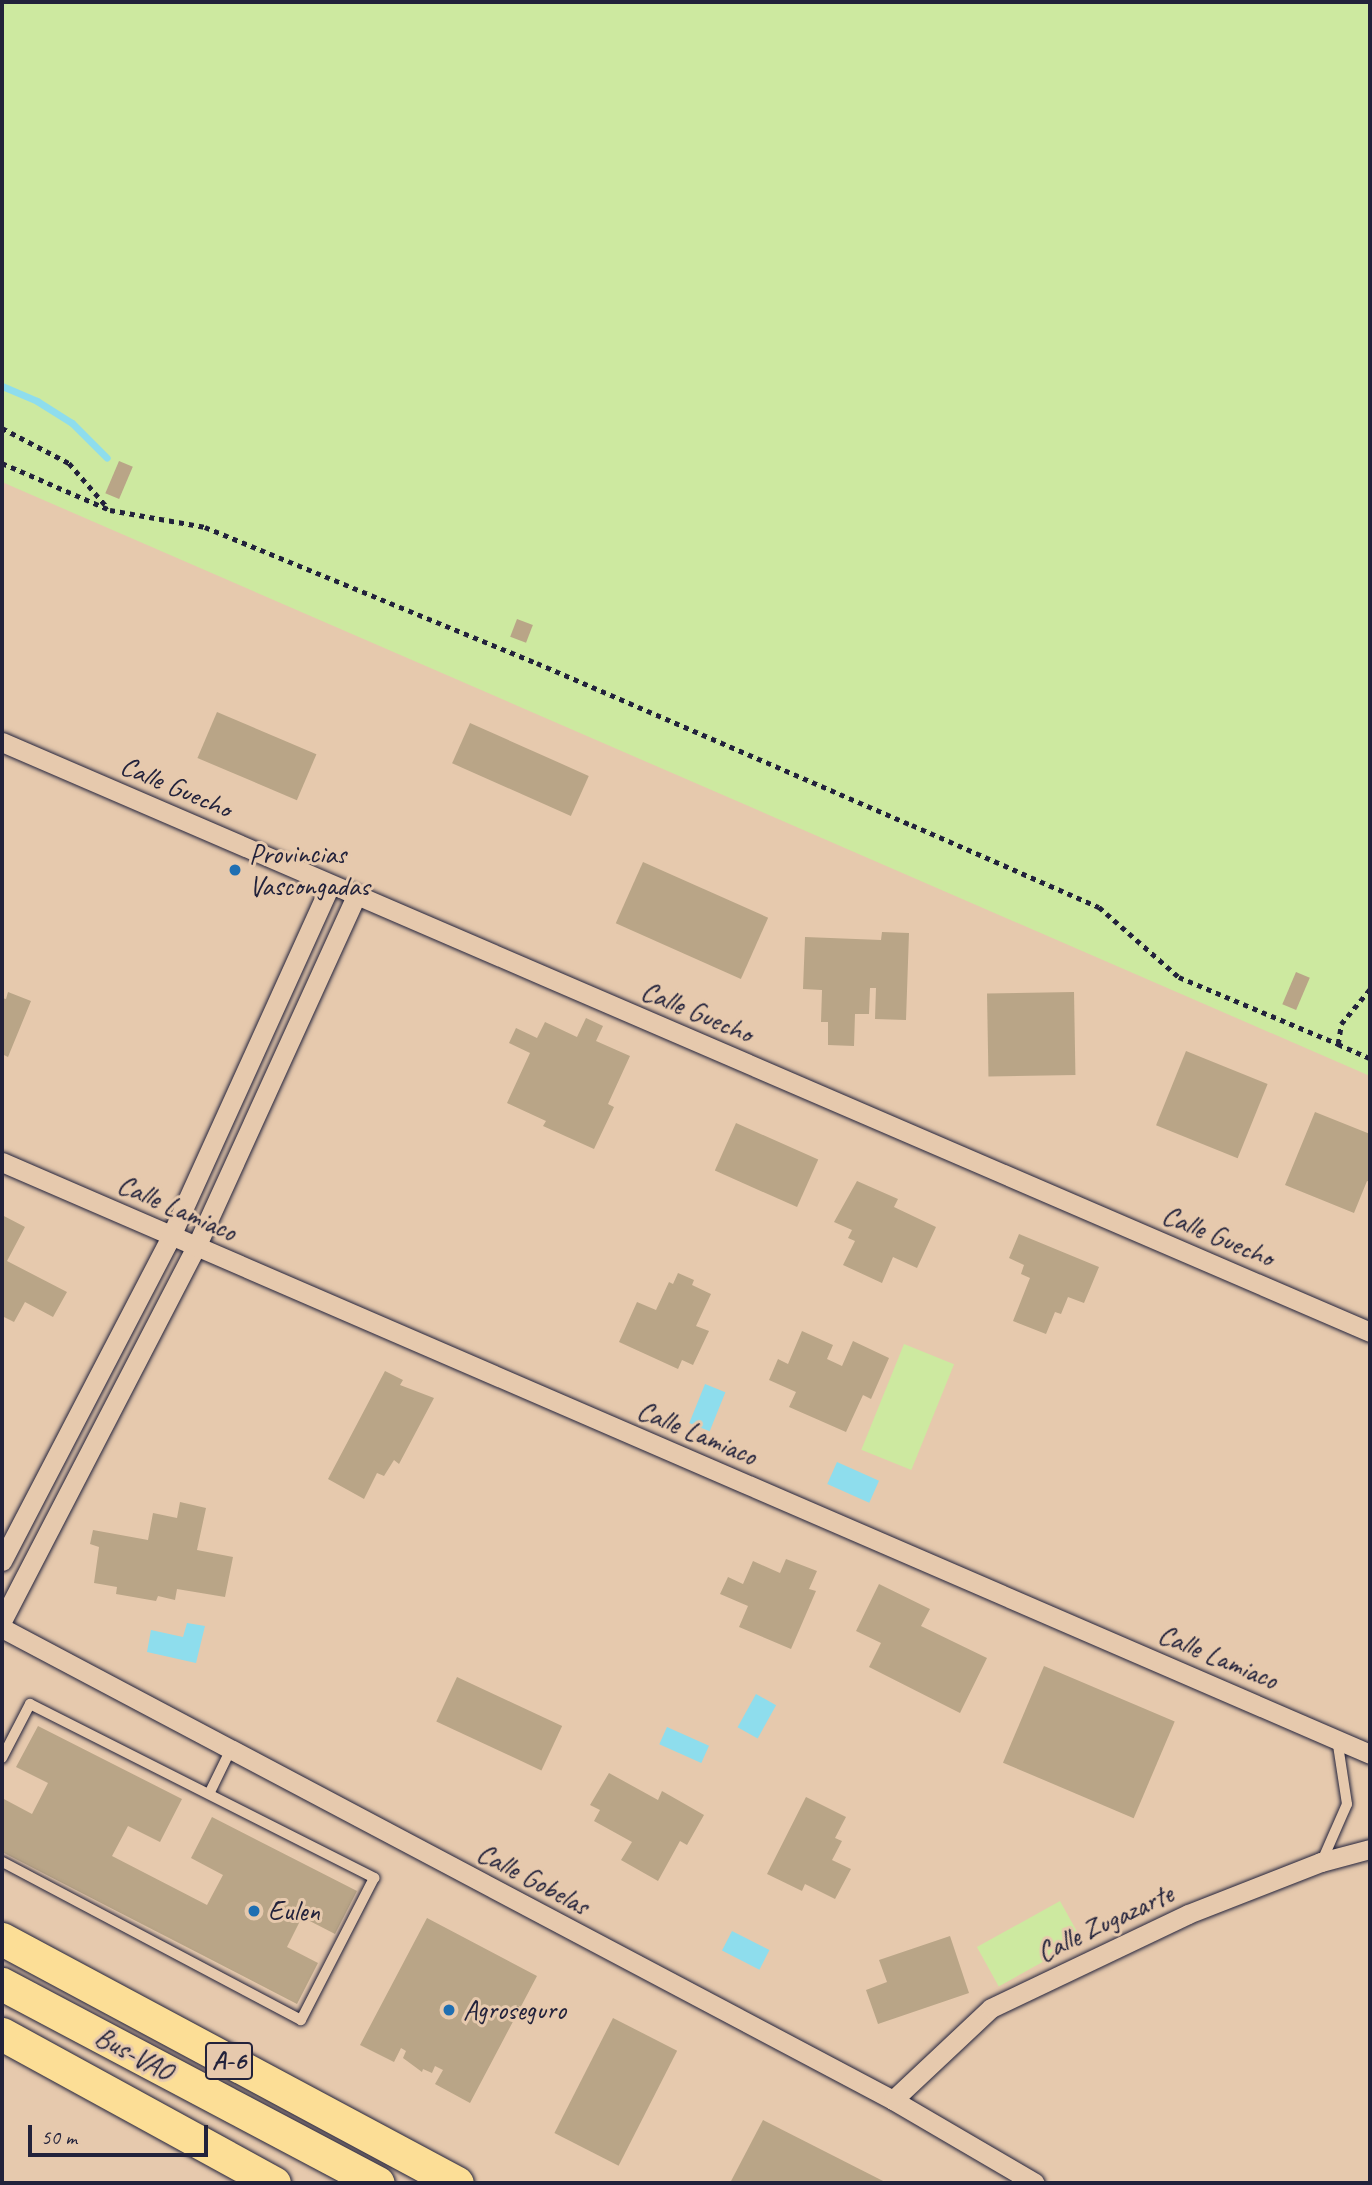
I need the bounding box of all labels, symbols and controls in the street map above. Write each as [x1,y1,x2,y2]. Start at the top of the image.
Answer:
street label: Calle Guecho [116,749,236,825]
place label: Provincias Vascongadas [249,837,370,903]
marker: Provincias Vascongadas [227,862,243,878]
street label: Calle Guecho [637,974,757,1050]
street label: Calle Lamiaco [112,1167,242,1249]
street label: Calle Guecho [1158,1198,1278,1274]
street label: Calle Lamiaco [632,1393,762,1473]
street label: Calle Lamiaco [1153,1617,1283,1697]
street label: Calle Gobelas [472,1836,594,1922]
street label: Calle Zugazarte [1032,1877,1178,1969]
place label: Eulen [268,1894,320,1928]
marker: Eulen [246,1903,262,1919]
place label: Agroseguro [463,1993,566,2027]
marker: Agroseguro [441,2002,457,2018]
street label: Bus-VAO [89,2020,179,2088]
road number: A-6 [204,2038,254,2084]
scale bar [32,2112,212,2156]
text: 50 m [41,2124,77,2150]

